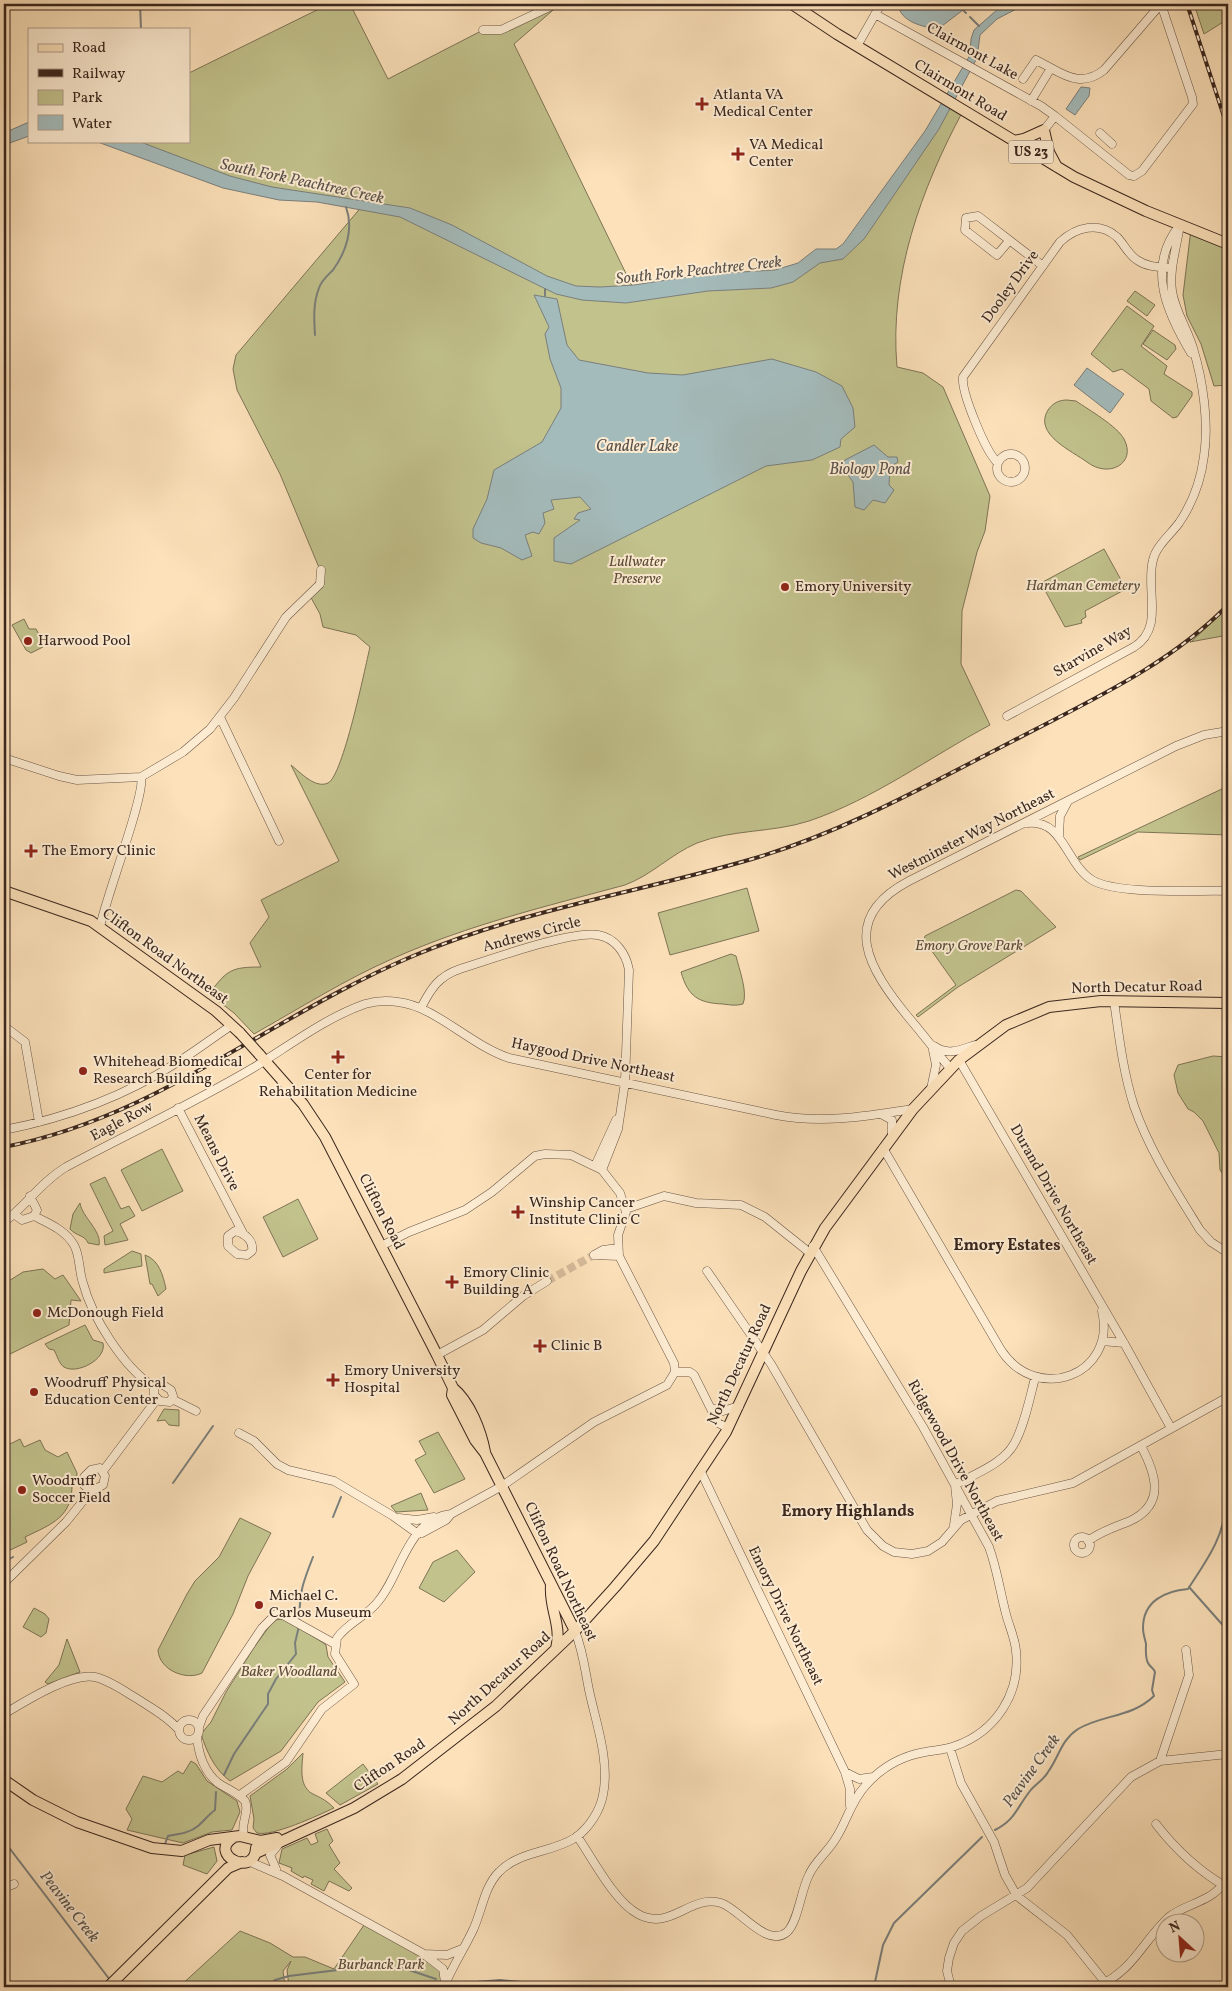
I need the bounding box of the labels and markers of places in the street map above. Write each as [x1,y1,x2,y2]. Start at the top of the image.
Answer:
place label: Atlanta VA Medical Center [713,85,813,123]
marker: Atlanta VA Medical Center [695,97,709,111]
place label: VA Medical Center [749,135,823,173]
marker: VA Medical Center [731,147,745,161]
place label: Emory University [795,577,911,598]
marker: Emory University [779,581,791,593]
place label: Harwood Pool [38,631,131,652]
marker: Harwood Pool [22,635,34,647]
place label: The Emory Clinic [42,841,156,862]
marker: The Emory Clinic [24,844,38,858]
marker: Center for Rehabilitation Medicine [331,1050,345,1064]
place label: Whitehead Biomedical Research Building [93,1052,242,1090]
marker: Whitehead Biomedical Research Building [77,1065,89,1077]
place label: Center for Rehabilitation Medicine [259,1065,417,1103]
place label: Winship Cancer Institute Clinic C [529,1193,640,1231]
marker: Winship Cancer Institute Clinic C [511,1205,525,1219]
place label: Emory Clinic Building A [463,1263,549,1301]
marker: Emory Clinic Building A [445,1275,459,1289]
place label: McDonough Field [47,1303,164,1324]
marker: McDonough Field [31,1307,43,1319]
place label: Clinic B [551,1336,602,1357]
marker: Clinic B [533,1339,547,1353]
place label: Emory University Hospital [344,1361,460,1399]
place label: Woodruff Physical Education Center [44,1373,166,1411]
marker: Emory University Hospital [326,1373,340,1387]
marker: Woodruff Physical Education Center [28,1386,40,1398]
place label: Woodruff Soccer Field [32,1471,111,1509]
marker: Woodruff Soccer Field [16,1484,28,1496]
place label: Michael C. Carlos Museum [269,1586,372,1624]
marker: Michael C. Carlos Museum [253,1599,265,1611]

